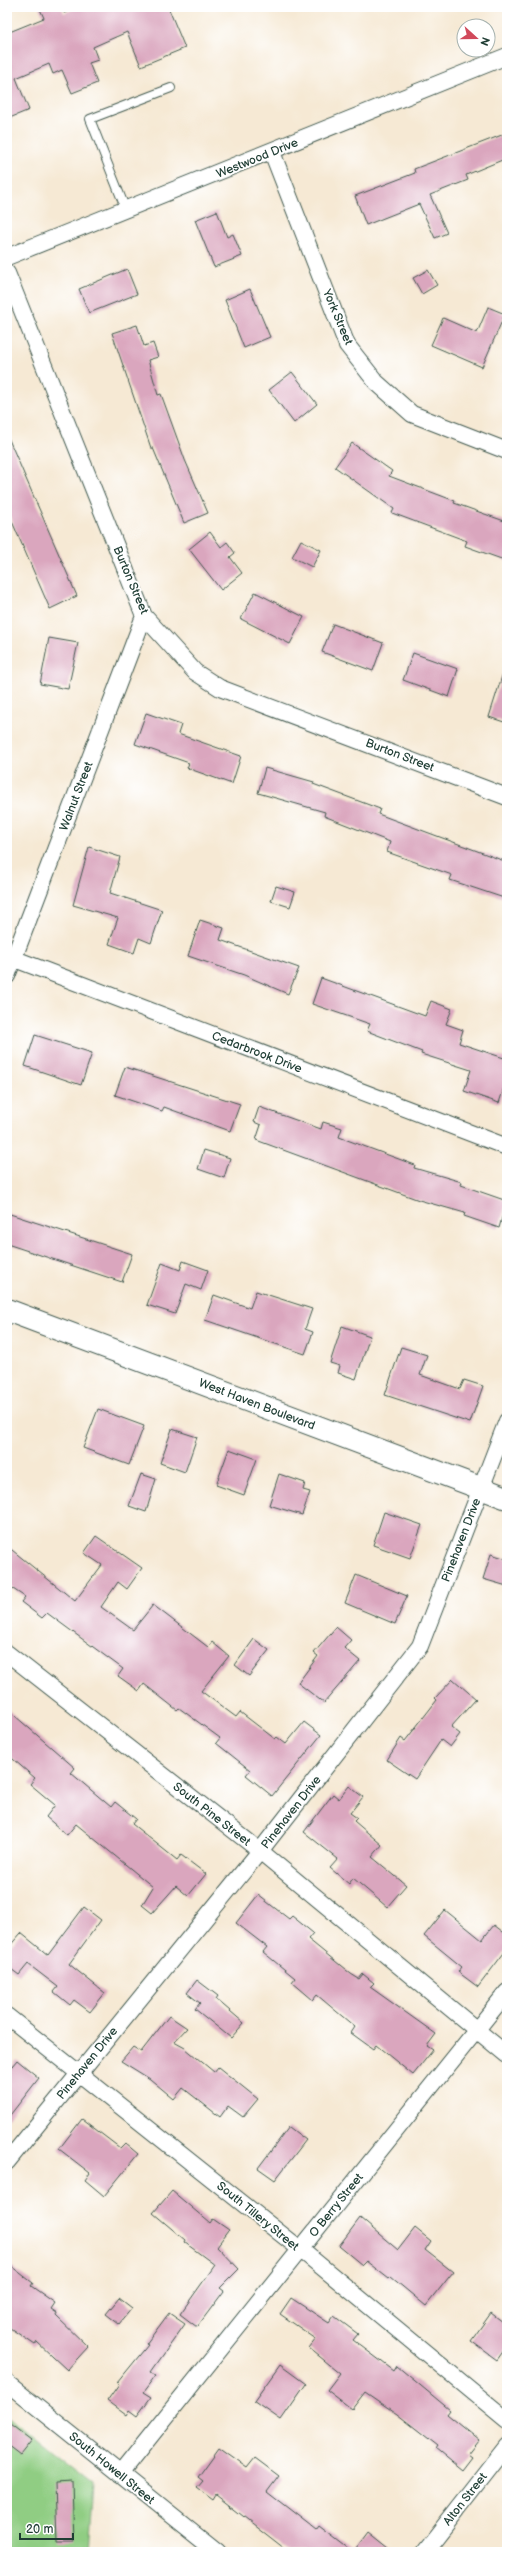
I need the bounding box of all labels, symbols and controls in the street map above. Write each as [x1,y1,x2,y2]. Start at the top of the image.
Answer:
north arrow [456,18,496,58]
text: N [477,35,492,48]
street label: Westwood Drive [214,135,300,182]
street label: York Street [319,286,356,348]
street label: Burton Street [110,544,152,617]
street label: Burton Street [363,736,437,776]
street label: Walnut Street [56,759,97,833]
street label: Cedarbrook Drive [210,1028,304,1077]
street label: West Haven Boulevard [197,1375,317,1434]
street label: Pinehaven Drive [439,1496,484,1584]
street label: Pinehaven Drive [258,1773,325,1852]
street label: South Pine Street [170,1779,254,1850]
street label: Pinehaven Drive [54,2024,121,2102]
street label: O Berry Street [306,2170,367,2240]
street label: South Tillery Street [214,2179,302,2254]
street label: South Howell Street [66,2429,158,2508]
street label: Alton Street [440,2470,491,2529]
scale bar [20,2515,73,2541]
text: 20 m [26,2522,53,2537]

